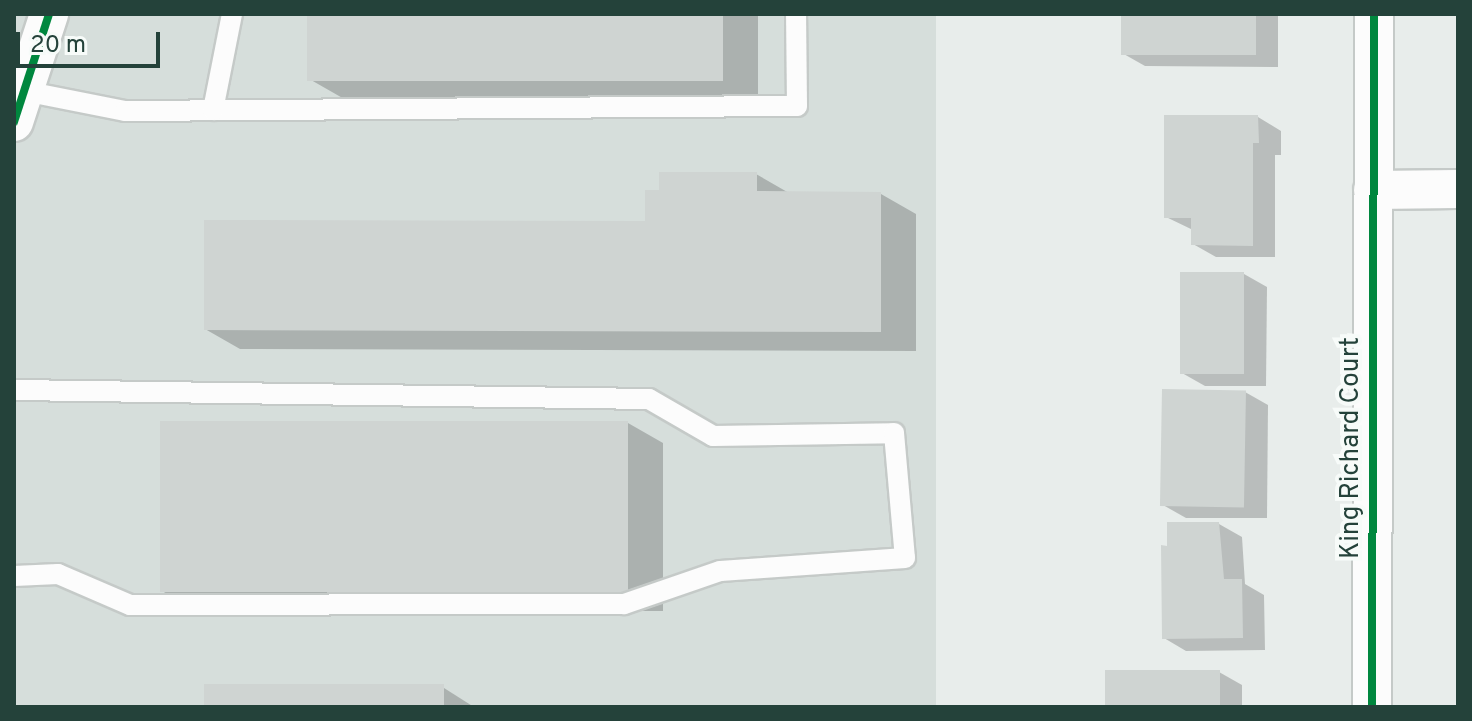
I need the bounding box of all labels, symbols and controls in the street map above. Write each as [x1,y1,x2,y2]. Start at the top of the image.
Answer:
scale bar [20,16,164,66]
text: 20 m [30,31,86,61]
street label: King Richard Court [1336,337,1368,559]

